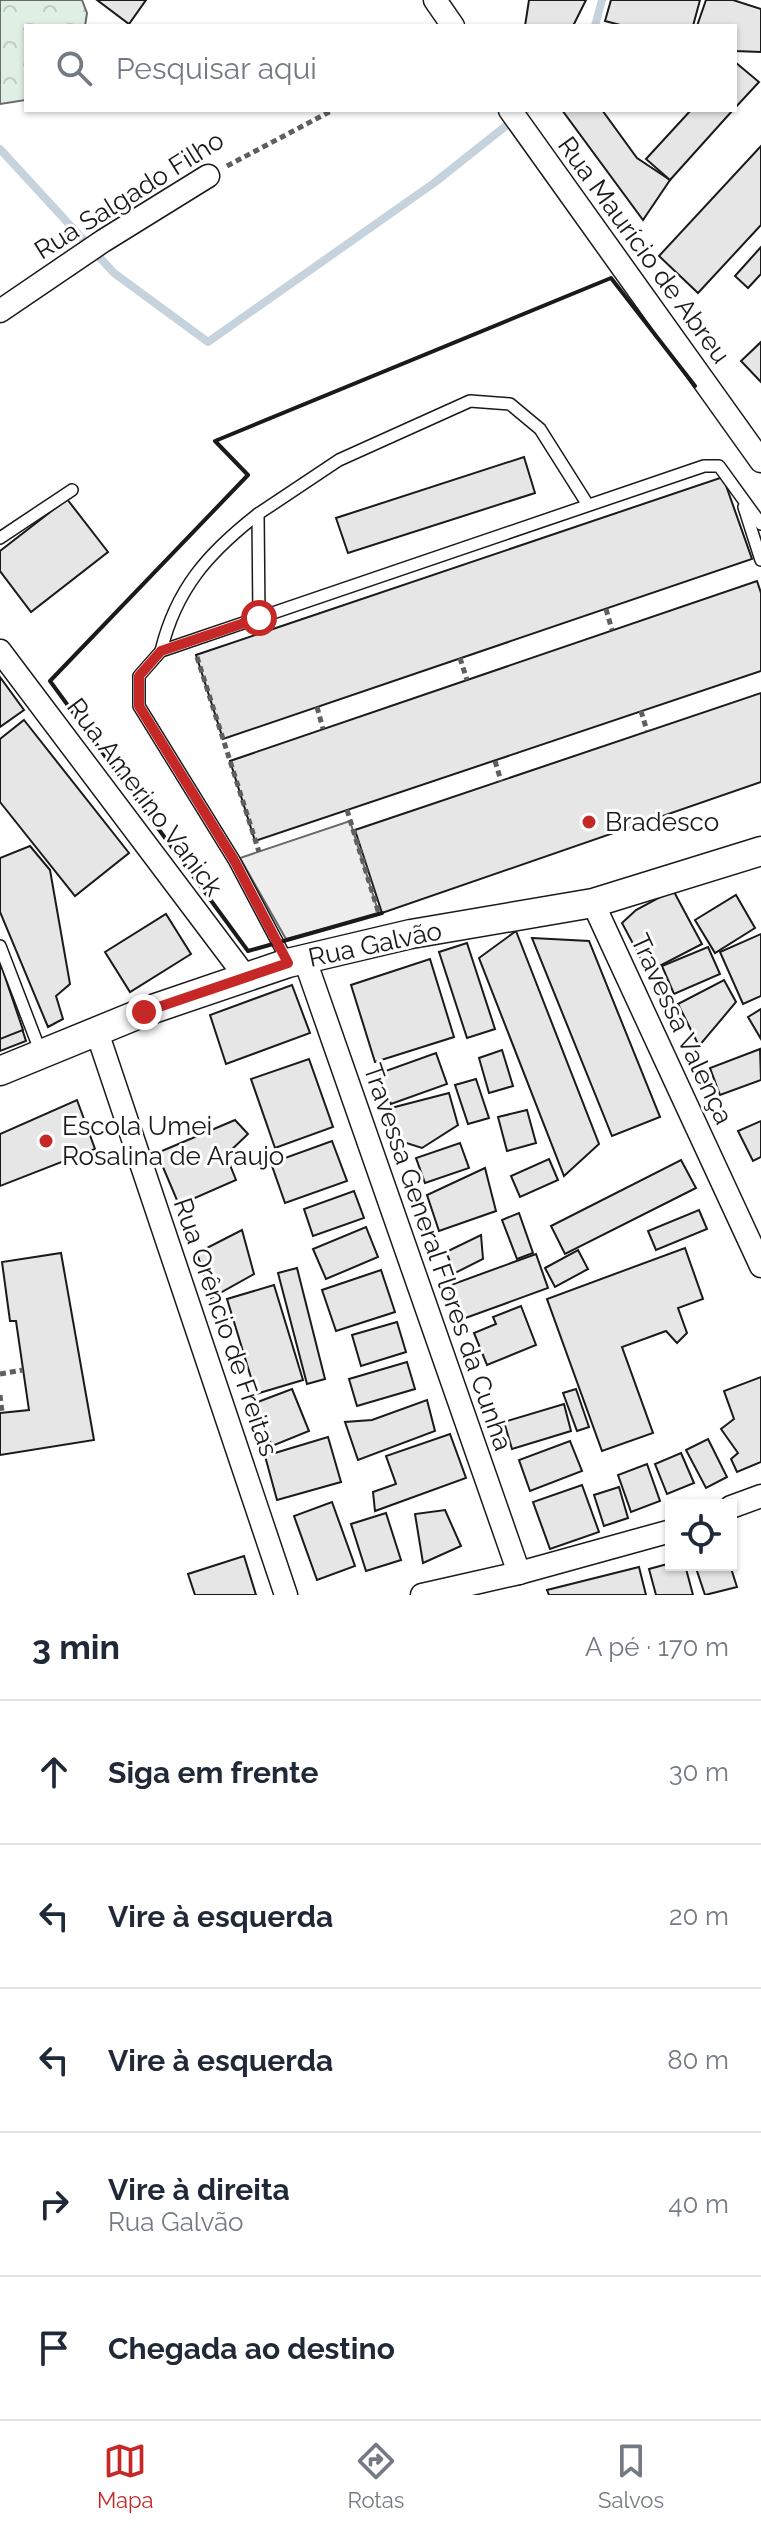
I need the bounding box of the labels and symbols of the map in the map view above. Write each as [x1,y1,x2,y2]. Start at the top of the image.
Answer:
street label: Rua Salgado Filho [29,125,229,265]
street label: Rua Maurício de Abreu [552,131,736,369]
route start [241,600,277,636]
street label: Rua Amerino Vanick [61,692,229,902]
place label: Bradesco [605,807,719,837]
marker: Bradesco [580,813,598,831]
street label: Rua Galvão [306,915,444,973]
street label: Travessa Valença [625,929,739,1129]
route end [126,994,162,1030]
street label: Travessa General Flores da Cunha [358,1060,518,1454]
place label: Escola Umei Rosalina de Araujo [62,1111,284,1171]
marker: Escola Umei Rosalina de Araujo [37,1132,55,1150]
street label: Rua Orêncio de Freitas [168,1194,284,1460]

